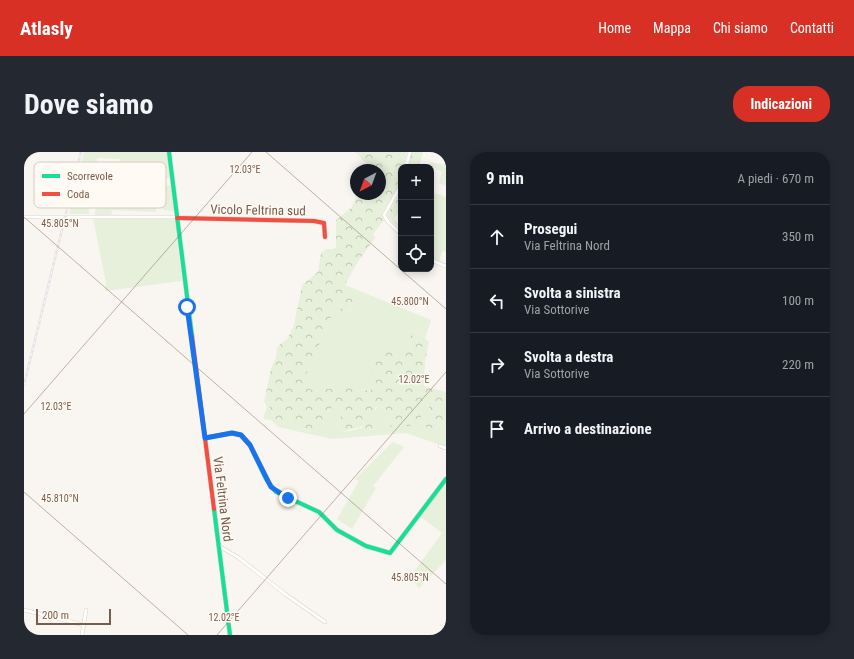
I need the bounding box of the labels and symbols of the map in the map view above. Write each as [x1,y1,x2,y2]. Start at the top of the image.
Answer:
legend [34,162,166,208]
text: 12.03°E [229,164,261,175]
north arrow [350,164,386,200]
text: Scorrevole [67,170,113,183]
text: Coda [67,188,89,201]
street label: Vicolo Feltrina sud [210,202,306,218]
text: 45.805°N [41,218,79,229]
text: 45.800°N [391,296,429,307]
route start [178,298,196,316]
text: 12.02°E [398,374,430,385]
text: 12.03°E [40,401,72,412]
street label: Via Feltrina Nord [210,455,236,543]
route end [279,489,297,507]
text: 45.810°N [41,493,79,504]
text: 45.805°N [391,572,429,583]
scale bar [36,607,111,626]
text: 12.02°E [208,612,240,623]

